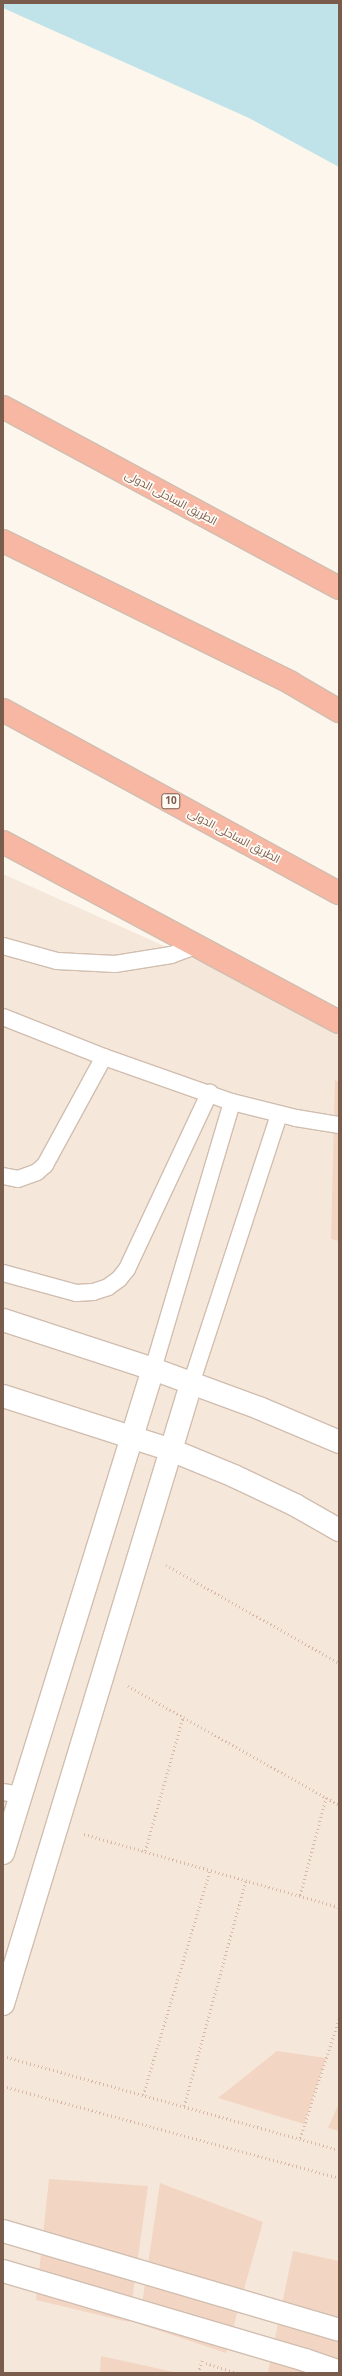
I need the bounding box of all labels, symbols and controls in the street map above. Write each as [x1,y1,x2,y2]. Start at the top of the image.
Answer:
street label: الطريق الساحلى الدولى [123,468,219,528]
road number: 10 [161,793,181,809]
street label: الطريق الساحلى الدولى [186,806,282,866]

